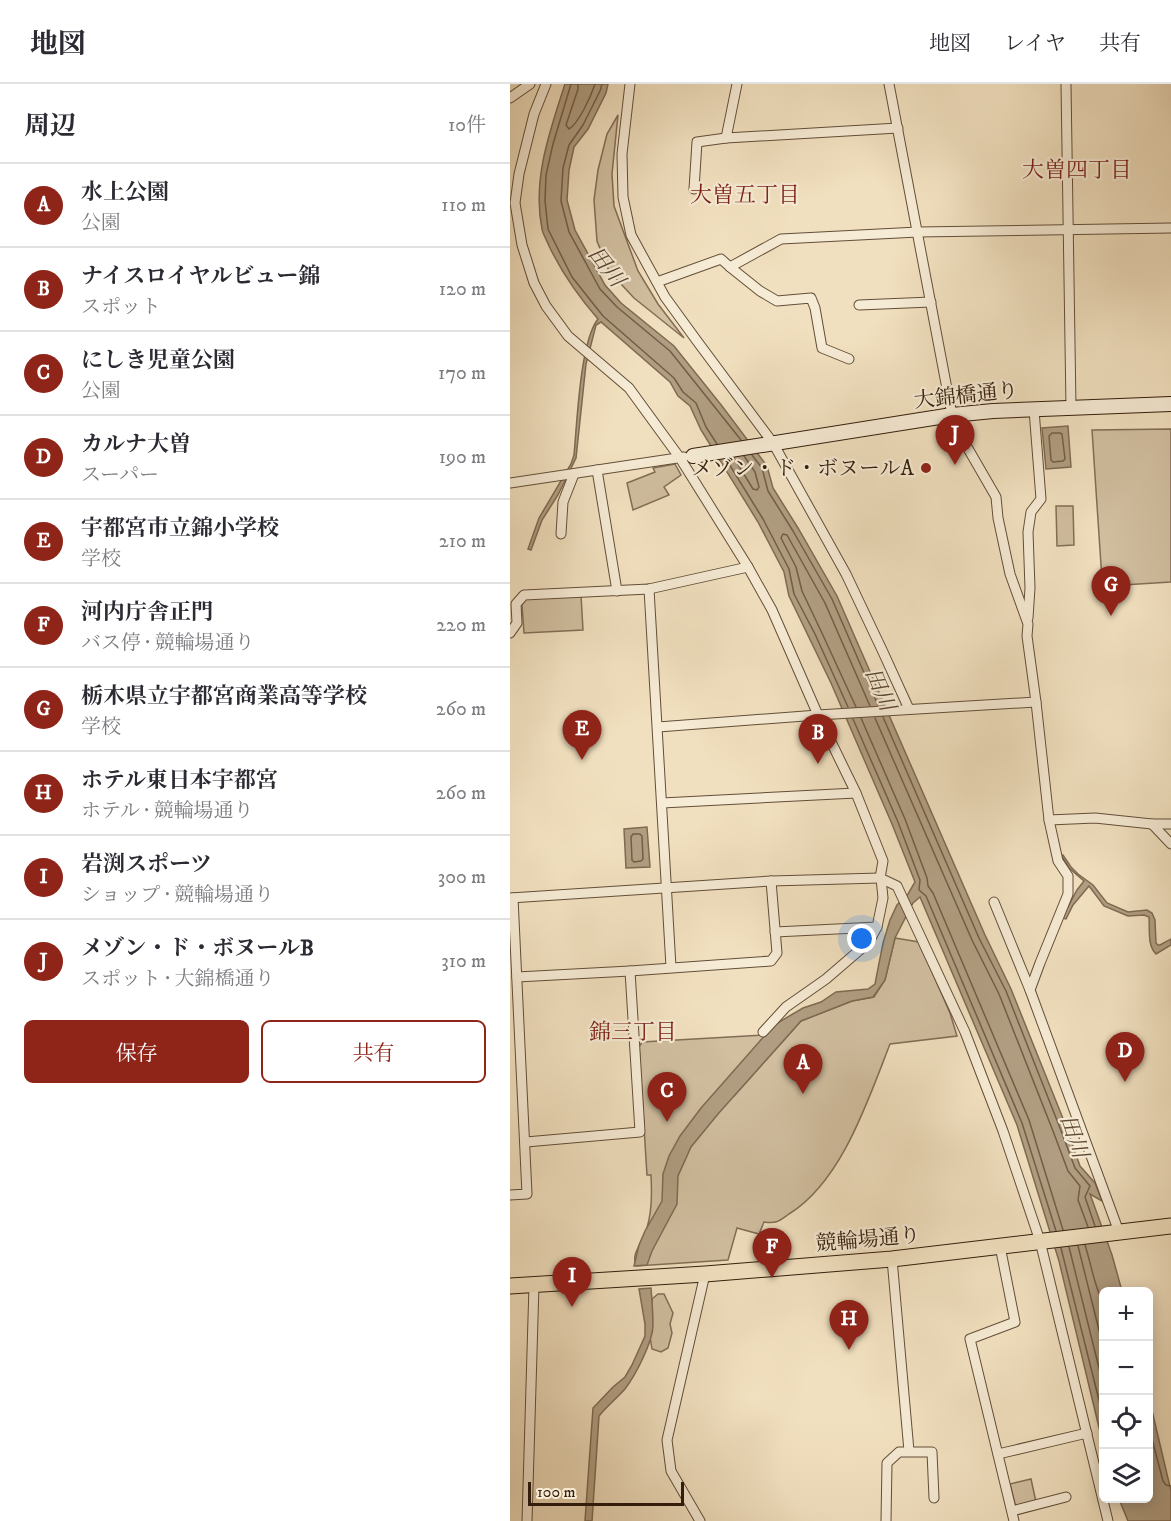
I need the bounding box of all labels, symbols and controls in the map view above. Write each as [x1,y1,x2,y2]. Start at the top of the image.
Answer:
text: 地図 [30,27,86,62]
text: 地図 [929,31,971,57]
text: レイヤ [1004,31,1066,57]
text: 共有 [1099,31,1141,57]
text: 周辺 [24,110,76,143]
text: 10件 [448,113,486,138]
district label: 大曽四丁目 [1022,157,1132,184]
text: 水上公園 [81,179,169,206]
district label: 大曽五丁目 [690,182,800,209]
text: A [37,193,50,218]
text: 110 m [441,193,486,218]
text: 公園 [81,211,121,236]
water label: 田川 [582,241,631,294]
text: ナイスロイヤルビュー錦 [81,263,320,290]
text: B [37,277,50,302]
text: 120 m [439,277,486,302]
text: スポット [81,295,161,320]
text: にしき児童公園 [81,347,235,374]
text: C [37,361,50,386]
text: 170 m [438,361,486,386]
street label: 大錦橋通り [913,378,1020,414]
text: 公園 [81,379,121,404]
pin: J [936,416,974,465]
text: カルナ大曽 [81,431,191,458]
text: D [36,445,51,470]
text: 190 m [439,445,486,470]
place label: メゾン・ド・ボヌールA [692,456,915,482]
marker: メゾン・ド・ボヌールA [919,461,933,475]
text: スーパー [81,463,159,488]
text: 宇都宮市立錦小学校 [81,515,279,542]
text: E [36,529,51,554]
text: 210 m [439,529,486,554]
text: 学校 [81,547,121,572]
pin: G [1092,566,1130,616]
text: 河内庁舎正門 [81,599,213,626]
text: F [37,613,50,638]
text: 220 m [436,613,486,638]
text: バス停 · 競輪場通り [81,631,254,656]
water label: 田川 [859,664,901,717]
text: 栃木県立宇都宮商業高等学校 [81,683,367,710]
text: G [37,697,50,722]
text: 260 m [436,697,486,722]
pin: E [562,710,602,760]
pin: B [798,714,838,764]
text: 学校 [81,715,121,740]
text: ホテル東日本宇都宮 [81,767,278,794]
text: H [35,781,52,806]
text: 260 m [436,781,486,806]
text: ホテル · 競輪場通り [81,799,253,824]
text: 岩渕スポーツ [81,851,212,878]
text: I [39,865,48,890]
text: 300 m [438,865,486,890]
text: ショップ · 競輪場通り [81,883,274,908]
your location [847,924,876,953]
text: メゾン・ド・ボヌールB [81,935,314,962]
text: J [39,949,48,974]
text: 310 m [441,949,486,974]
text: スポット · 大錦橋通り [81,967,274,992]
district label: 錦三丁目 [589,1019,677,1046]
button: 保存 [24,1020,249,1083]
button: 共有 [261,1020,486,1083]
pin: D [1106,1032,1144,1082]
pin: A [784,1044,822,1094]
pin: C [648,1072,686,1122]
water label: 田川 [1054,1111,1094,1164]
street label: 競輪場通り [815,1222,922,1258]
pin: F [752,1228,792,1278]
pin: I [552,1258,592,1307]
map controls [1099,1287,1153,1503]
button: + [1099,1287,1153,1341]
pin: H [830,1300,868,1350]
button: − [1099,1341,1153,1395]
button: locate [1099,1395,1153,1449]
button: layers [1099,1449,1153,1503]
scale bar [528,1479,684,1506]
text: 100 m [537,1482,576,1502]

